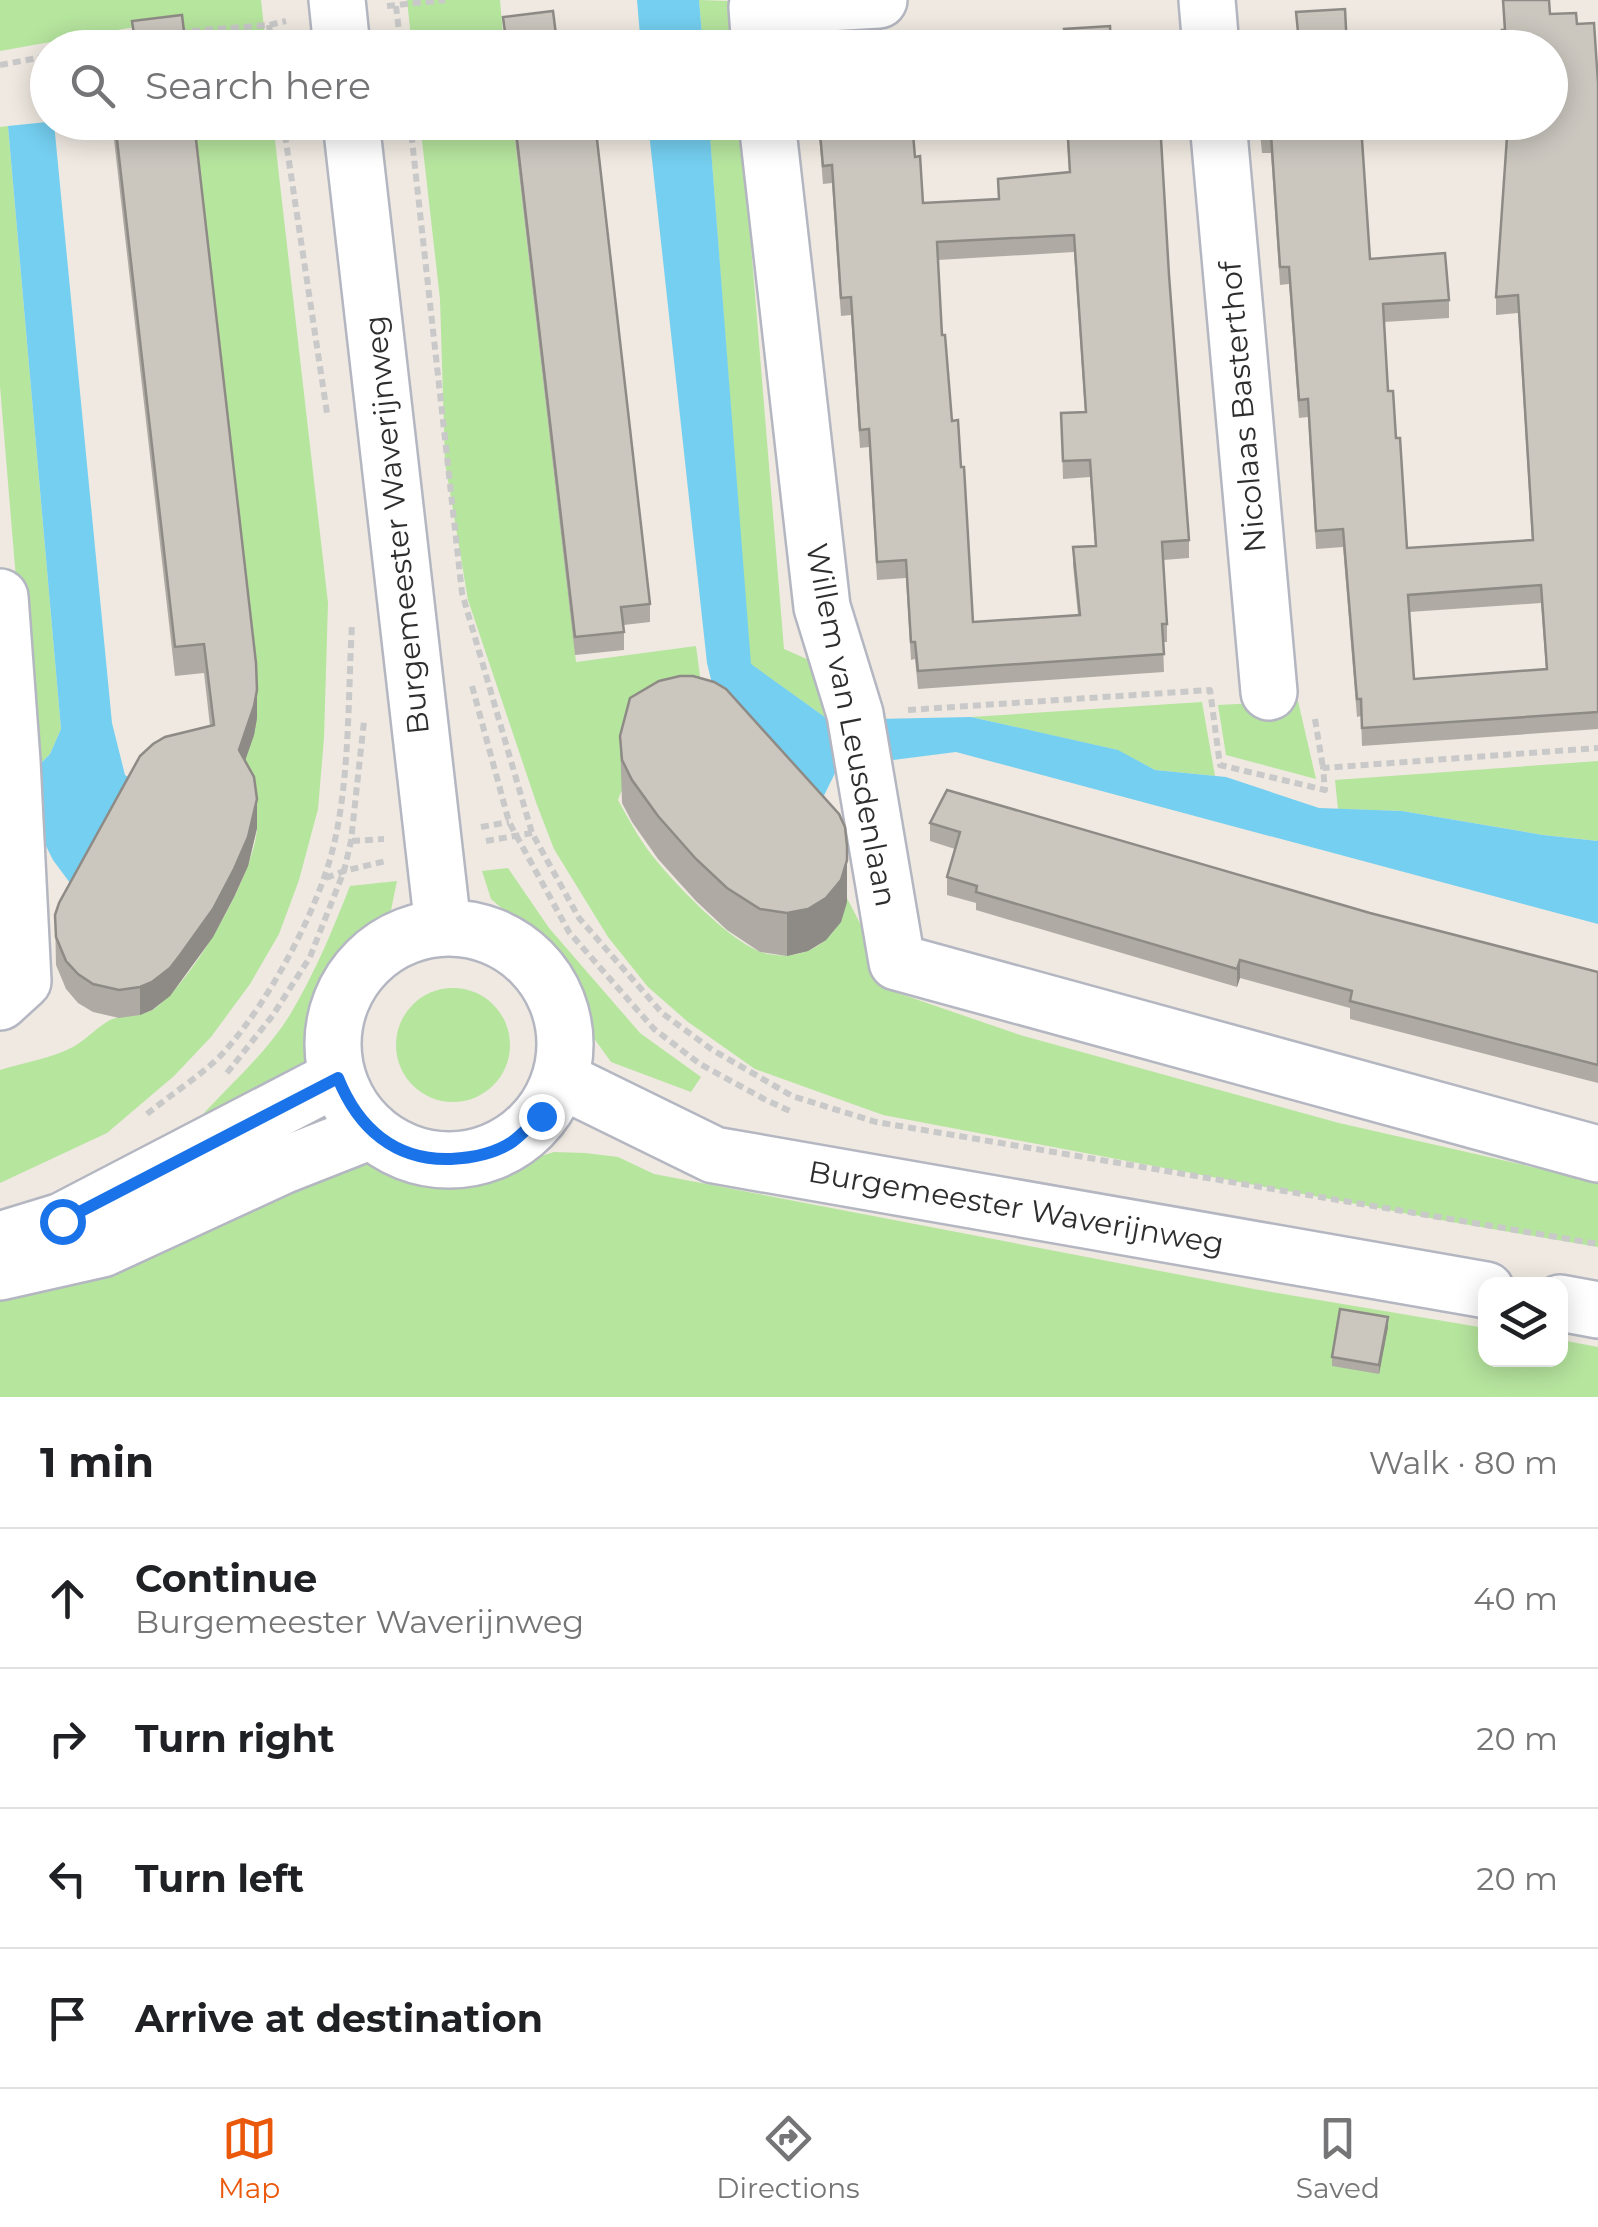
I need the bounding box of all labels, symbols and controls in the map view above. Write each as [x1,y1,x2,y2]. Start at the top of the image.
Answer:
search box [30,30,1568,140]
icon: search [65,58,120,113]
text: Search here [145,62,371,109]
street label: Nicolaas Basterthof [1211,258,1274,554]
street label: Burgemeester Waverijnweg [356,314,437,736]
street label: Willem van Leusdenlaan [798,540,905,910]
route end [519,1094,565,1140]
street label: Burgemeester Waverijnweg [806,1153,1227,1262]
route start [40,1199,86,1245]
map controls [1478,1277,1568,1367]
button: layers [1478,1277,1568,1367]
text: 1 min [40,1436,154,1488]
text: Walk · 80 m [1369,1443,1558,1482]
text: Continue [135,1555,317,1602]
icon: ahead [40,1571,95,1626]
text: 40 m [1473,1579,1558,1618]
text: Burgemeester Waverijnweg [135,1602,584,1641]
icon: right [40,1711,95,1766]
text: Turn right [135,1715,334,1762]
text: 20 m [1476,1719,1558,1758]
icon: left [40,1851,95,1906]
text: Turn left [135,1855,304,1902]
text: 20 m [1476,1859,1558,1898]
icon: arrive [40,1991,95,2046]
text: Arrive at destination [135,1995,543,2042]
tab: Map [218,2111,280,2205]
tab: Directions [716,2111,860,2205]
tab: Saved [1296,2111,1380,2205]

